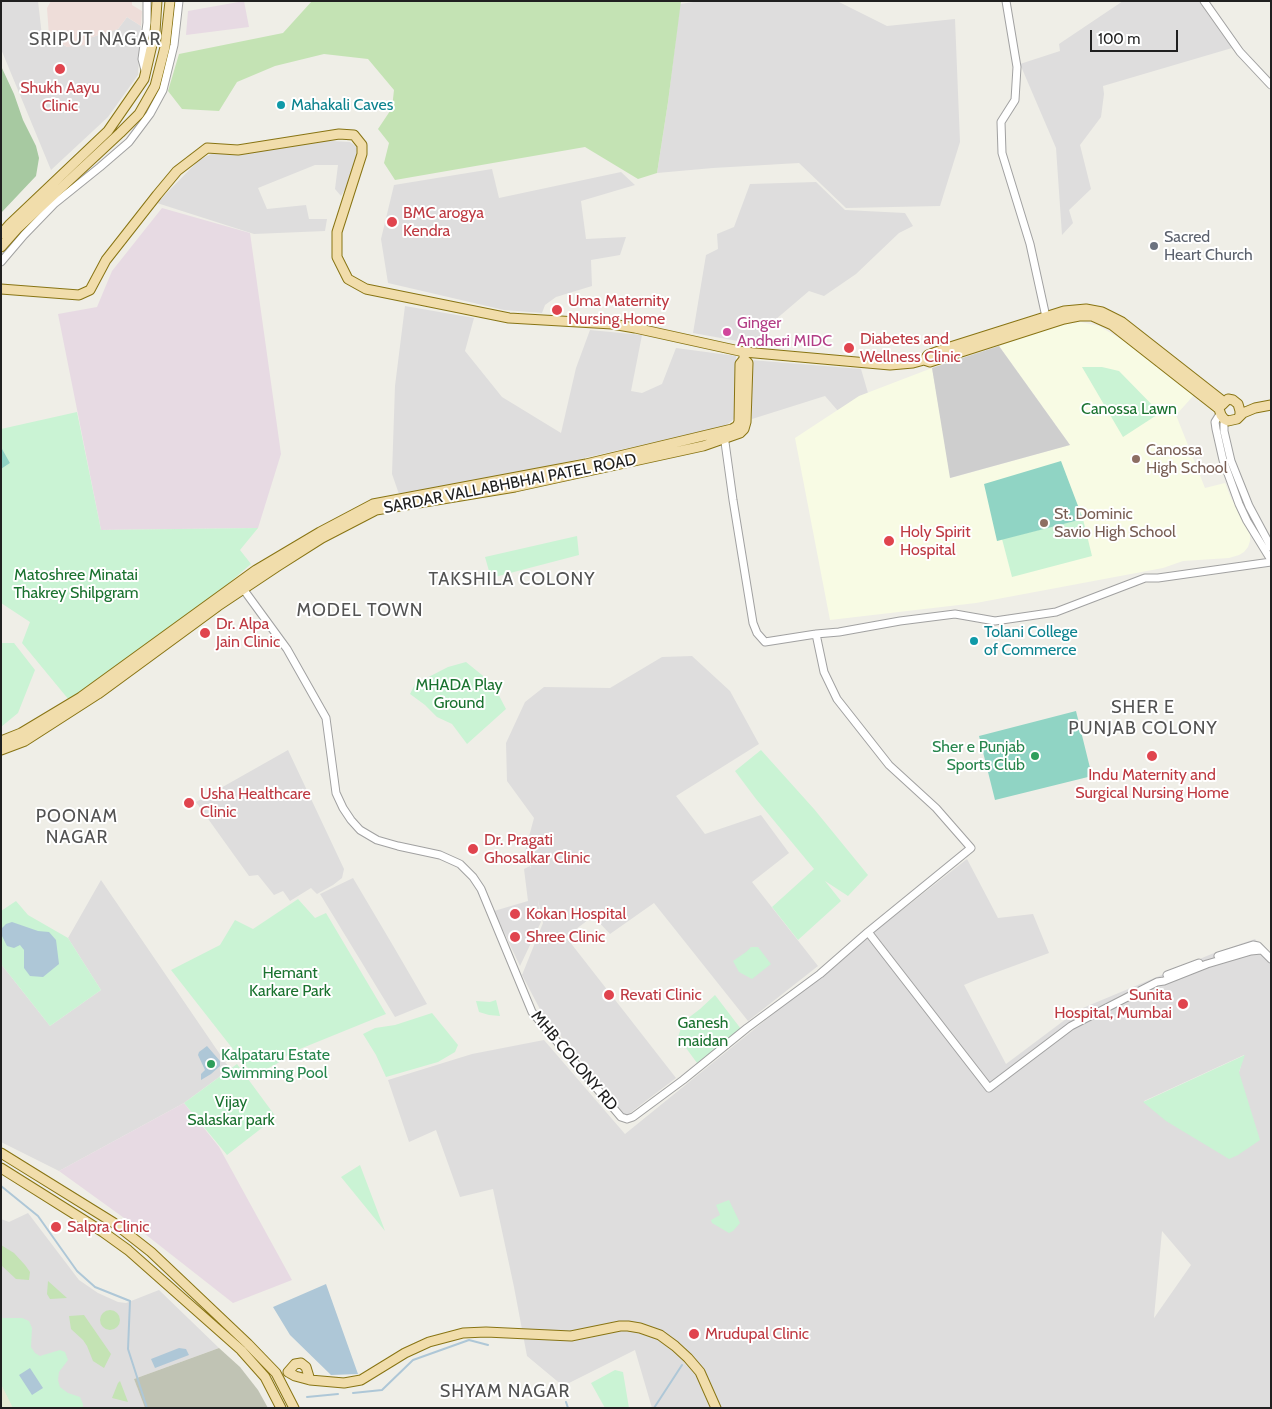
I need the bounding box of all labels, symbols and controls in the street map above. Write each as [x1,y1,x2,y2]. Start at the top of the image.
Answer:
scale bar [1092,20,1180,52]
district label: SRIPUT NAGAR [27,29,163,51]
text: 100 m [1098,30,1140,48]
marker: Shukh Aayu Clinic [53,62,67,76]
place label: Shukh Aayu Clinic [20,78,100,116]
place label: Mahakali Caves [291,95,393,115]
marker: Mahakali Caves [275,99,287,111]
place label: BMC arogya Kendra [403,203,484,241]
marker: BMC arogya Kendra [385,215,399,229]
place label: Sacred Heart Church [1164,227,1253,265]
marker: Sacred Heart Church [1148,240,1160,252]
place label: Uma Maternity Nursing Home [568,291,669,329]
marker: Uma Maternity Nursing Home [550,303,564,317]
place label: Ginger Andheri MIDC [737,313,832,351]
marker: Ginger Andheri MIDC [721,326,733,338]
place label: Diabetes and Wellness Clinic [860,329,961,367]
marker: Diabetes and Wellness Clinic [842,341,856,355]
park label: Canossa Lawn [1081,399,1177,419]
place label: Canossa High School [1146,440,1227,478]
street label: SARDAR VALLABHBHAI PATEL ROAD [382,450,638,518]
marker: Canossa High School [1130,453,1142,465]
place label: St. Dominic Savio High School [1054,504,1176,542]
marker: St. Dominic Savio High School [1038,517,1050,529]
place label: Holy Spirit Hospital [900,522,971,560]
marker: Holy Spirit Hospital [882,534,896,548]
park label: Matoshree Minatai Thakrey Shilpgram [13,565,139,603]
district label: TAKSHILA COLONY [427,569,597,591]
district label: MODEL TOWN [295,600,425,622]
place label: Dr. Alpa Jain Clinic [216,614,280,652]
place label: Tolani College of Commerce [984,622,1078,660]
marker: Dr. Alpa Jain Clinic [198,626,212,640]
marker: Tolani College of Commerce [968,635,980,647]
park label: MHADA Play Ground [415,675,503,713]
district label: SHER E PUNJAB COLONY [1067,697,1219,740]
place label: Sher e Punjab Sports Club [932,737,1025,775]
marker: Indu Maternity and Surgical Nursing Home [1145,749,1159,763]
marker: Sher e Punjab Sports Club [1029,750,1041,762]
place label: Indu Maternity and Surgical Nursing Home [1075,765,1229,803]
place label: Usha Healthcare Clinic [200,784,311,822]
marker: Usha Healthcare Clinic [182,796,196,810]
district label: POONAM NAGAR [35,806,119,849]
place label: Dr. Pragati Ghosalkar Clinic [484,830,590,868]
marker: Dr. Pragati Ghosalkar Clinic [466,842,480,856]
place label: Kokan Hospital [526,904,626,924]
marker: Kokan Hospital [508,907,522,921]
place label: Shree Clinic [526,927,605,947]
marker: Shree Clinic [508,930,522,944]
park label: Hemant Karkare Park [249,963,331,1001]
place label: Revati Clinic [620,985,702,1005]
place label: Sunita Hospital, Mumbai [1054,985,1172,1023]
marker: Revati Clinic [602,988,616,1002]
marker: Sunita Hospital, Mumbai [1176,997,1190,1011]
street label: MHB COLONY RD [527,1007,621,1115]
park label: Ganesh maidan [678,1013,728,1051]
place label: Kalpataru Estate Swimming Pool [221,1045,330,1083]
marker: Kalpataru Estate Swimming Pool [205,1058,217,1070]
park label: Vijay Salaskar park [187,1092,275,1130]
place label: Salpra Clinic [67,1217,150,1237]
marker: Salpra Clinic [49,1220,63,1234]
place label: Mrudupal Clinic [705,1324,809,1344]
marker: Mrudupal Clinic [687,1327,701,1341]
district label: SHYAM NAGAR [438,1381,572,1403]

